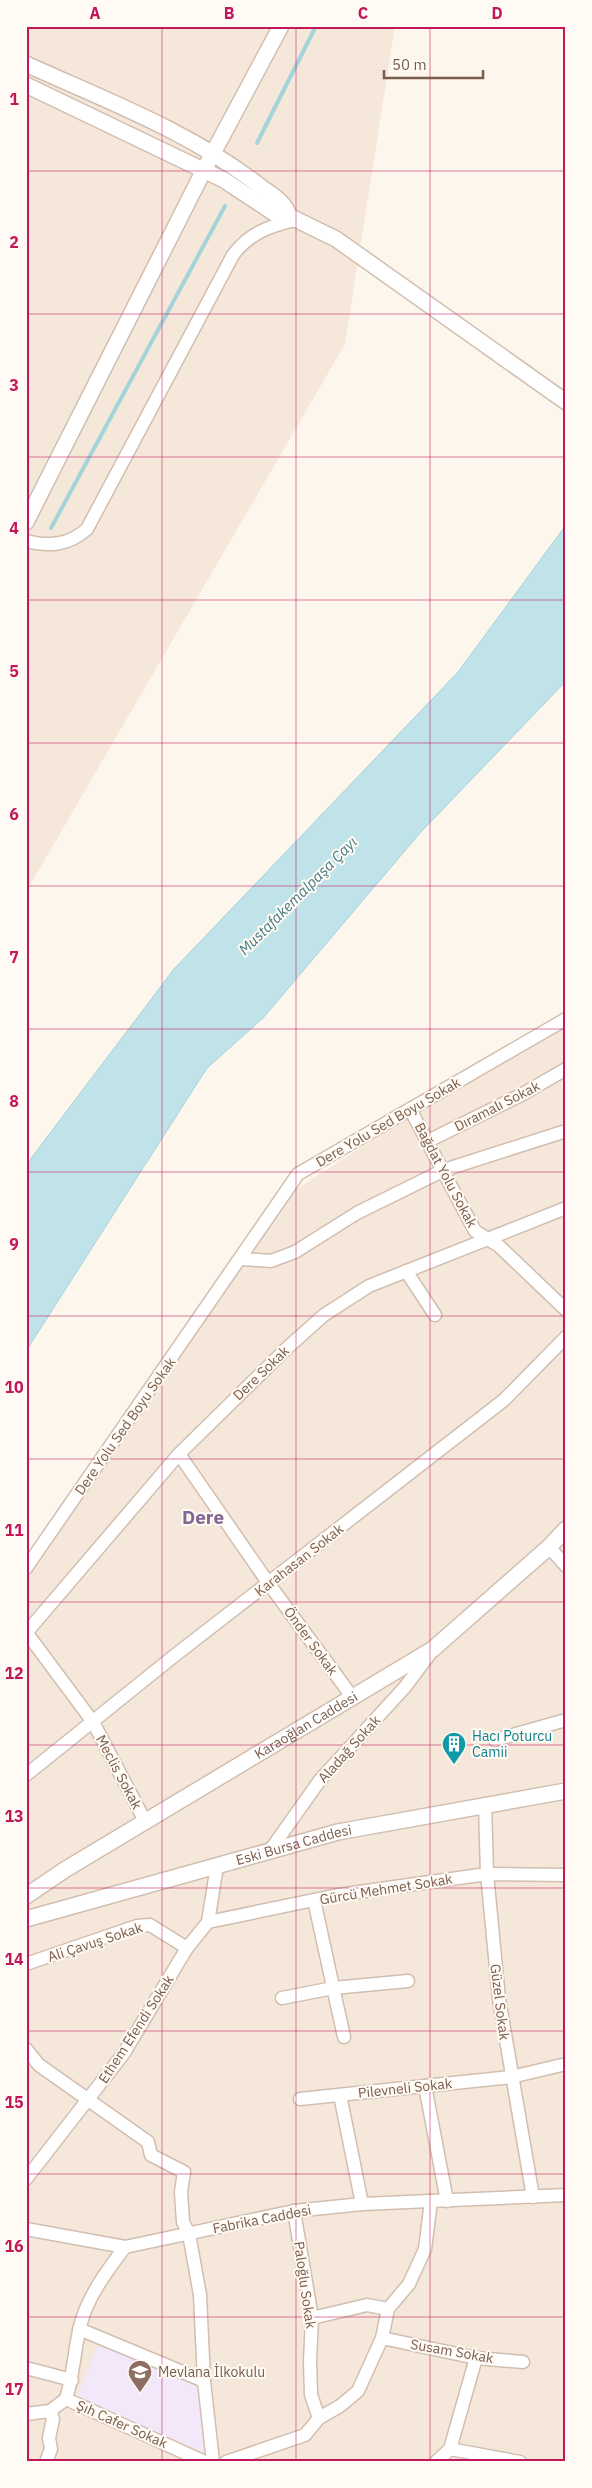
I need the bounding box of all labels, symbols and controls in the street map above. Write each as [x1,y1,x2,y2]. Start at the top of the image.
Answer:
text: A [90,3,101,23]
text: B [224,3,235,23]
text: C [358,3,368,23]
text: D [491,3,503,23]
scale bar [384,48,483,80]
text: 50 m [392,55,427,74]
text: 1 [9,89,19,109]
text: 2 [9,232,19,252]
text: 3 [9,375,19,395]
text: 4 [9,518,19,538]
text: 5 [9,661,19,681]
text: 6 [9,804,19,824]
water label: Mustafakemalpaşa Çayı [234,832,361,959]
text: 7 [9,947,19,967]
street label: Dere Yolu Sed Boyu Sokak [312,1073,464,1171]
street label: Dıramalı Sokak [451,1076,543,1135]
text: 8 [9,1091,19,1111]
street label: Bağdat Yolu Sokak [411,1119,482,1231]
text: 9 [9,1234,19,1254]
street label: Dere Sokak [229,1341,293,1404]
street label: Dere Yolu Sed Boyu Sokak [71,1353,180,1498]
text: 10 [4,1377,24,1397]
district label: Dere [182,1505,224,1529]
street label: Karahasan Sokak [251,1519,348,1600]
text: 11 [4,1520,24,1540]
street label: Önder Sokak [280,1603,342,1679]
text: 12 [4,1663,24,1683]
street label: Karaoğlan Caddesi [251,1687,361,1763]
street label: Aladağ Sokak [314,1711,384,1787]
place label: Hacı Poturcu Camii [472,1727,552,1761]
building icon: Hacı Poturcu Camii [441,1731,467,1765]
street label: Meclis Sokak [92,1732,146,1813]
text: 13 [4,1806,24,1826]
street label: Eski Bursa Caddesi [234,1821,353,1869]
street label: Gürcü Mehmet Sokak [318,1870,454,1908]
street label: Ali Çavuş Sokak [45,1918,145,1966]
text: 14 [4,1949,24,1969]
street label: Güzel Sokak [486,1963,514,2042]
street label: Ethem Efendi Sokak [94,1971,178,2087]
street label: Pilevneli Sokak [357,2074,454,2102]
text: 15 [4,2092,24,2112]
street label: Fabrika Caddesi [211,2201,313,2237]
text: 16 [4,2236,24,2256]
street label: Paloğlu Sokak [290,2240,320,2330]
street label: Susam Sokak [409,2335,496,2367]
school or university icon: Mevlana İlkokulu [127,2359,153,2393]
place label: Mevlana İlkokulu [158,2363,265,2381]
text: 17 [4,2379,24,2399]
street label: Şıh Cafer Sokak [74,2396,171,2452]

